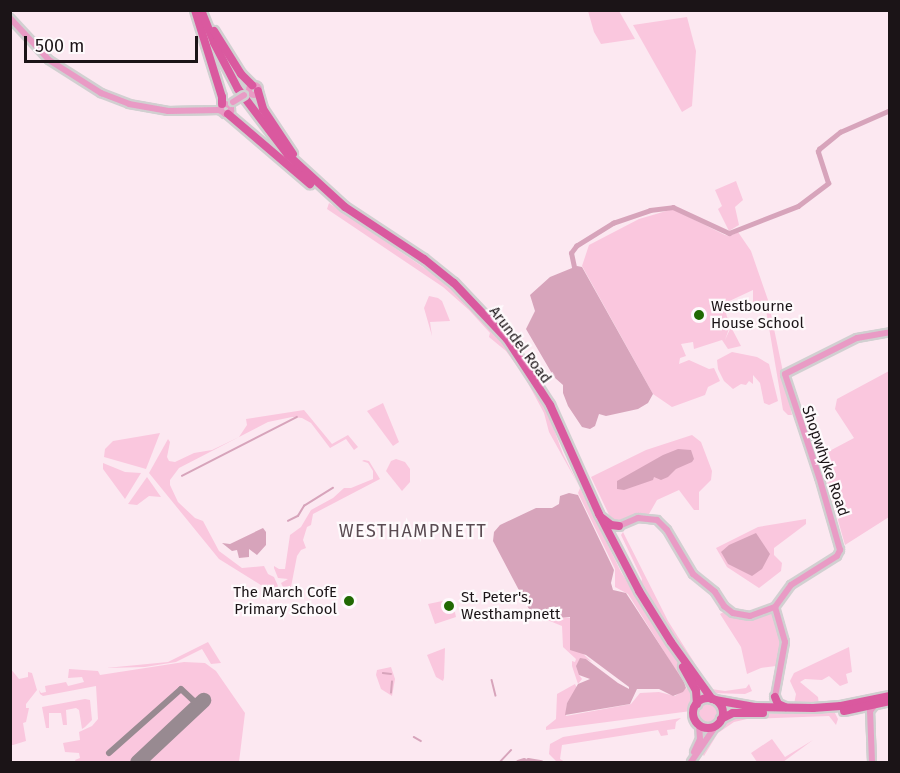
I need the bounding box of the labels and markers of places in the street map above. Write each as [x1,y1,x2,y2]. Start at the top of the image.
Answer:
place label: Westbourne House School [711,297,804,332]
marker: Westbourne House School [692,308,706,322]
place label: The March CofE Primary School [233,583,337,618]
place label: St. Peter's, Westhampnett [461,588,560,623]
marker: The March CofE Primary School [342,594,356,608]
marker: St. Peter's, Westhampnett [442,599,456,613]

